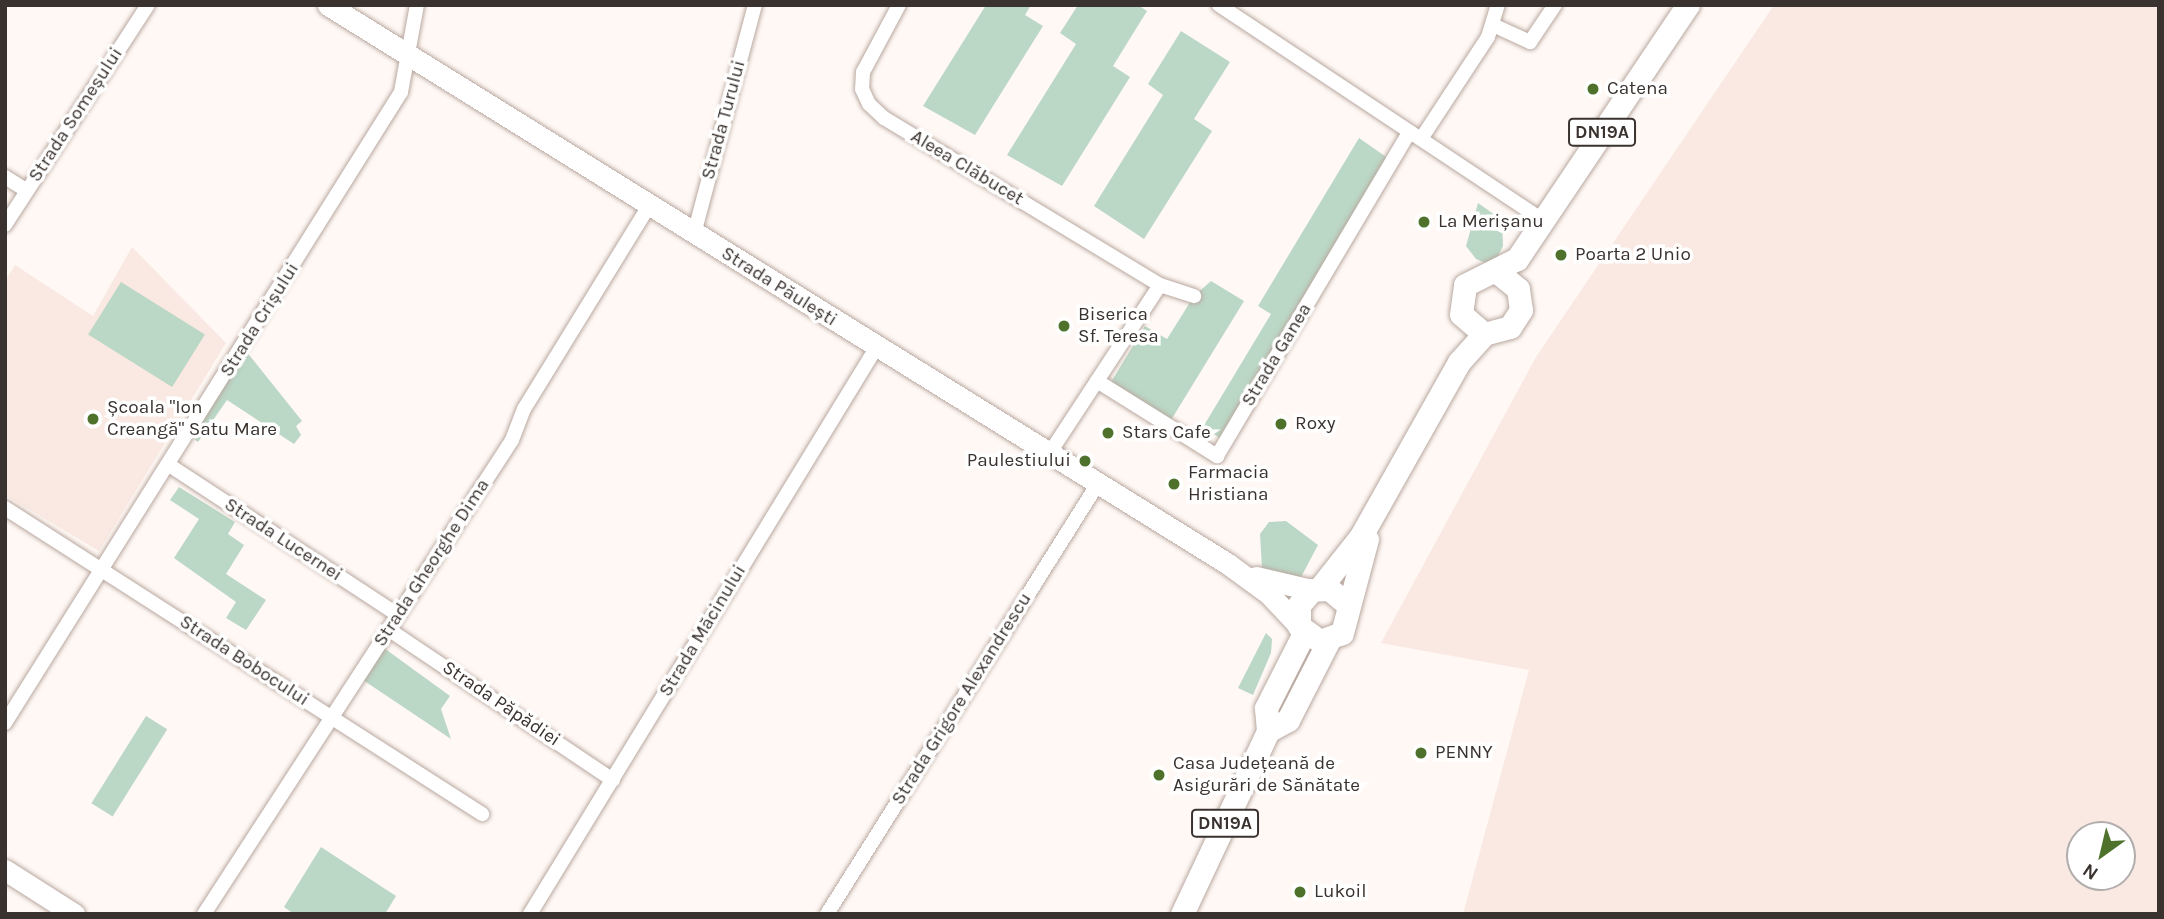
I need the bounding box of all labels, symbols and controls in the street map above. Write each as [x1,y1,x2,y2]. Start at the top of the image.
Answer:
street label: Strada Someșului [24,44,128,186]
street label: Strada Turului [697,58,751,182]
place label: Catena [1607,78,1668,100]
marker: Catena [1585,81,1601,97]
road number: DN19A [1567,118,1637,146]
street label: Aleea Clăbucet [906,125,1028,211]
place label: La Merișanu [1438,211,1544,233]
marker: La Merișanu [1416,214,1432,230]
street label: Strada Păulești [717,242,841,332]
place label: Poarta 2 Unio [1575,244,1691,266]
marker: Poarta 2 Unio [1553,247,1569,263]
street label: Strada Crișului [216,259,304,381]
street label: Strada Ganea [1237,299,1317,411]
place label: Biserica Sf. Teresa [1078,304,1159,348]
marker: Biserica Sf. Teresa [1056,318,1072,334]
place label: Școala "Ion Creangă" Satu Mare [107,397,277,441]
marker: Școala "Ion Creangă" Satu Mare [85,411,101,427]
place label: Roxy [1295,413,1336,435]
marker: Roxy [1273,416,1289,432]
place label: Stars Cafe [1122,422,1211,444]
marker: Stars Cafe [1100,425,1116,441]
place label: Paulestiului [967,450,1071,472]
marker: Paulestiului [1077,453,1093,469]
place label: Farmacia Hristiana [1188,462,1269,506]
street label: Strada Gheorghe Dima [369,475,495,651]
marker: Farmacia Hristiana [1166,476,1182,492]
street label: Strada Lucernei [220,493,346,587]
street label: Strada Măcinului [655,561,751,701]
street label: Strada Grigore Alexandrescu [887,589,1037,809]
street label: Strada Bobocului [175,611,313,711]
street label: Strada Păpădiei [438,656,564,752]
place label: PENNY [1435,742,1493,764]
marker: PENNY [1413,745,1429,761]
place label: Casa Județeană de Asigurări de Sănătate [1173,753,1360,797]
marker: Casa Județeană de Asigurări de Sănătate [1151,767,1167,783]
road number: DN19A [1190,808,1260,838]
north arrow [2066,821,2136,891]
text: N [2079,859,2102,885]
place label: Lukoil [1314,881,1366,903]
marker: Lukoil [1292,884,1308,900]

